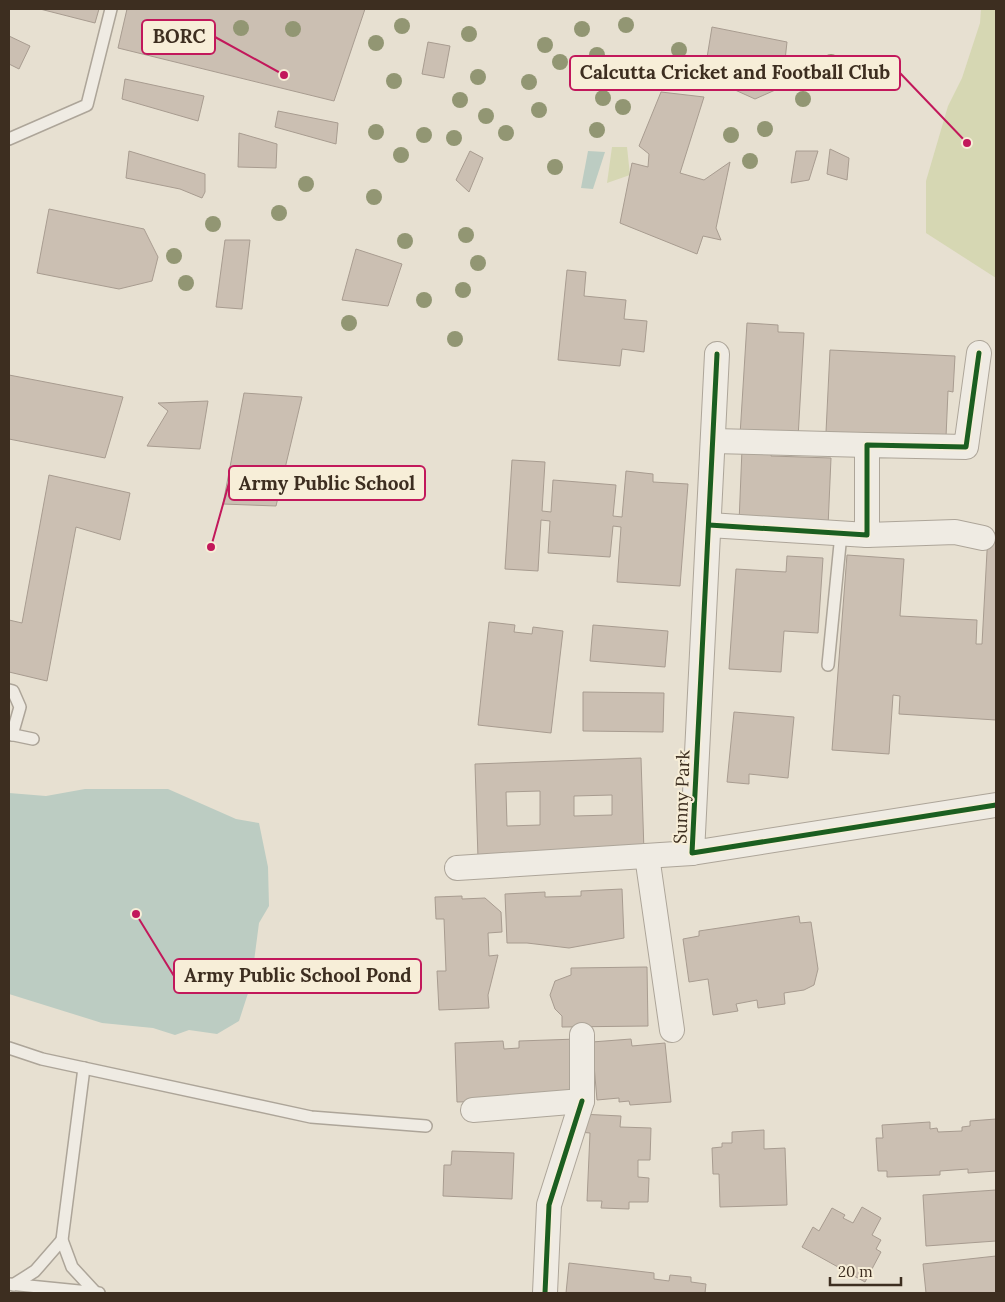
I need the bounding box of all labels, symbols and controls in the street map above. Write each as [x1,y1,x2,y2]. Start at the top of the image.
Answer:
callout: BORC [142,20,215,54]
text: BORC [153,24,205,48]
callout: Calcutta Cricket and Football Club [570,56,900,90]
text: Calcutta Cricket and Football Club [580,60,890,84]
callout: Army Public School [229,466,425,500]
text: Army Public School [239,471,415,495]
street label: Sunny Park [668,749,695,844]
callout: Army Public School Pond [174,959,421,993]
text: Army Public School Pond [184,963,412,987]
scale bar [830,1254,901,1286]
text: 20 m [838,1262,873,1281]

